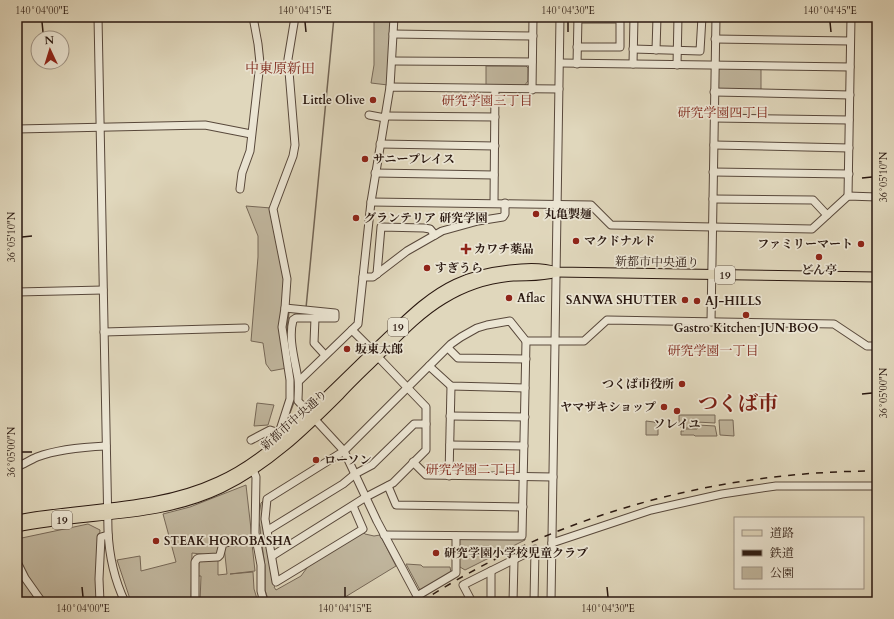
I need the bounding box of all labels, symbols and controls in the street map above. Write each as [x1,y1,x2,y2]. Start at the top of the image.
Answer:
text: 140°04'00"E [15,4,69,18]
text: 140°04'15"E [278,4,332,18]
text: 140°04'30"E [541,4,595,18]
text: 140°04'45"E [803,4,857,18]
north arrow [30,30,70,70]
text: N [44,33,55,48]
district label: 中東原新田 [245,59,315,78]
place label: Little Olive [303,92,365,108]
district label: 研究学園三丁目 [441,92,533,110]
marker: Little Olive [368,95,378,105]
district label: 研究学園四丁目 [677,104,769,122]
place label: サニープレイス [373,151,455,167]
text: 36°05'10"N [877,151,891,202]
marker: サニープレイス [360,154,370,164]
place label: 丸亀製麺 [544,206,592,222]
marker: 丸亀製麺 [531,209,541,219]
place label: グランテリア 研究学園 [364,210,487,226]
text: 36°05'10"N [5,211,19,262]
marker: グランテリア 研究学園 [351,213,361,223]
place label: マクドナルド [584,233,655,249]
marker: マクドナルド [571,236,581,246]
place label: ファミリーマート [757,236,853,252]
marker: ファミリーマート [856,239,866,249]
place label: カワチ薬品 [474,241,534,257]
marker: カワチ薬品 [461,244,471,254]
marker: どん亭 [814,252,824,262]
street label: 新都市中央通り [615,253,699,271]
place label: すぎうら [435,260,483,276]
place label: どん亭 [801,262,837,278]
marker: すぎうら [422,263,432,273]
road number: 19 [715,266,735,284]
place label: Aflac [517,290,546,306]
place label: SANWA SHUTTER [566,292,677,308]
marker: Aflac [504,293,514,303]
place label: AJ-HILLS [705,293,761,309]
marker: SANWA SHUTTER [680,295,690,305]
marker: AJ-HILLS [692,296,702,306]
marker: Gastro Kitchen JUN BOO [741,310,751,320]
road number: 19 [388,318,408,336]
place label: Gastro Kitchen JUN BOO [674,320,819,336]
place label: 坂東太郎 [355,341,403,357]
district label: 研究学園一丁目 [667,342,759,360]
marker: 坂東太郎 [342,344,352,354]
text: 36°05'00"N [877,367,891,418]
place label: つくば市役所 [602,376,674,392]
marker: つくば市役所 [677,379,687,389]
street label: 新都市中央通り [257,386,331,454]
district label: つくば市 [698,390,778,417]
place label: ヤマザキショップ [560,399,656,415]
marker: ヤマザキショップ [659,402,669,412]
marker: ソレイユ [672,406,682,416]
place label: ソレイユ [654,416,700,432]
text: 36°05'00"N [5,426,19,477]
place label: ローソン [324,452,372,468]
marker: ローソン [311,455,321,465]
district label: 研究学園二丁目 [425,461,517,479]
road number: 19 [52,511,72,529]
legend [734,517,864,589]
text: 道路 [770,525,794,541]
place label: STEAK HOROBASHA [164,533,292,549]
marker: STEAK HOROBASHA [151,536,161,546]
place label: 研究学園小学校児童クラブ [444,545,588,561]
text: 鉄道 [769,545,794,561]
marker: 研究学園小学校児童クラブ [431,548,441,558]
text: 公園 [770,565,794,581]
text: 140°04'00"E [56,602,110,616]
text: 140°04'15"E [318,602,372,616]
text: 140°04'30"E [581,602,635,616]

